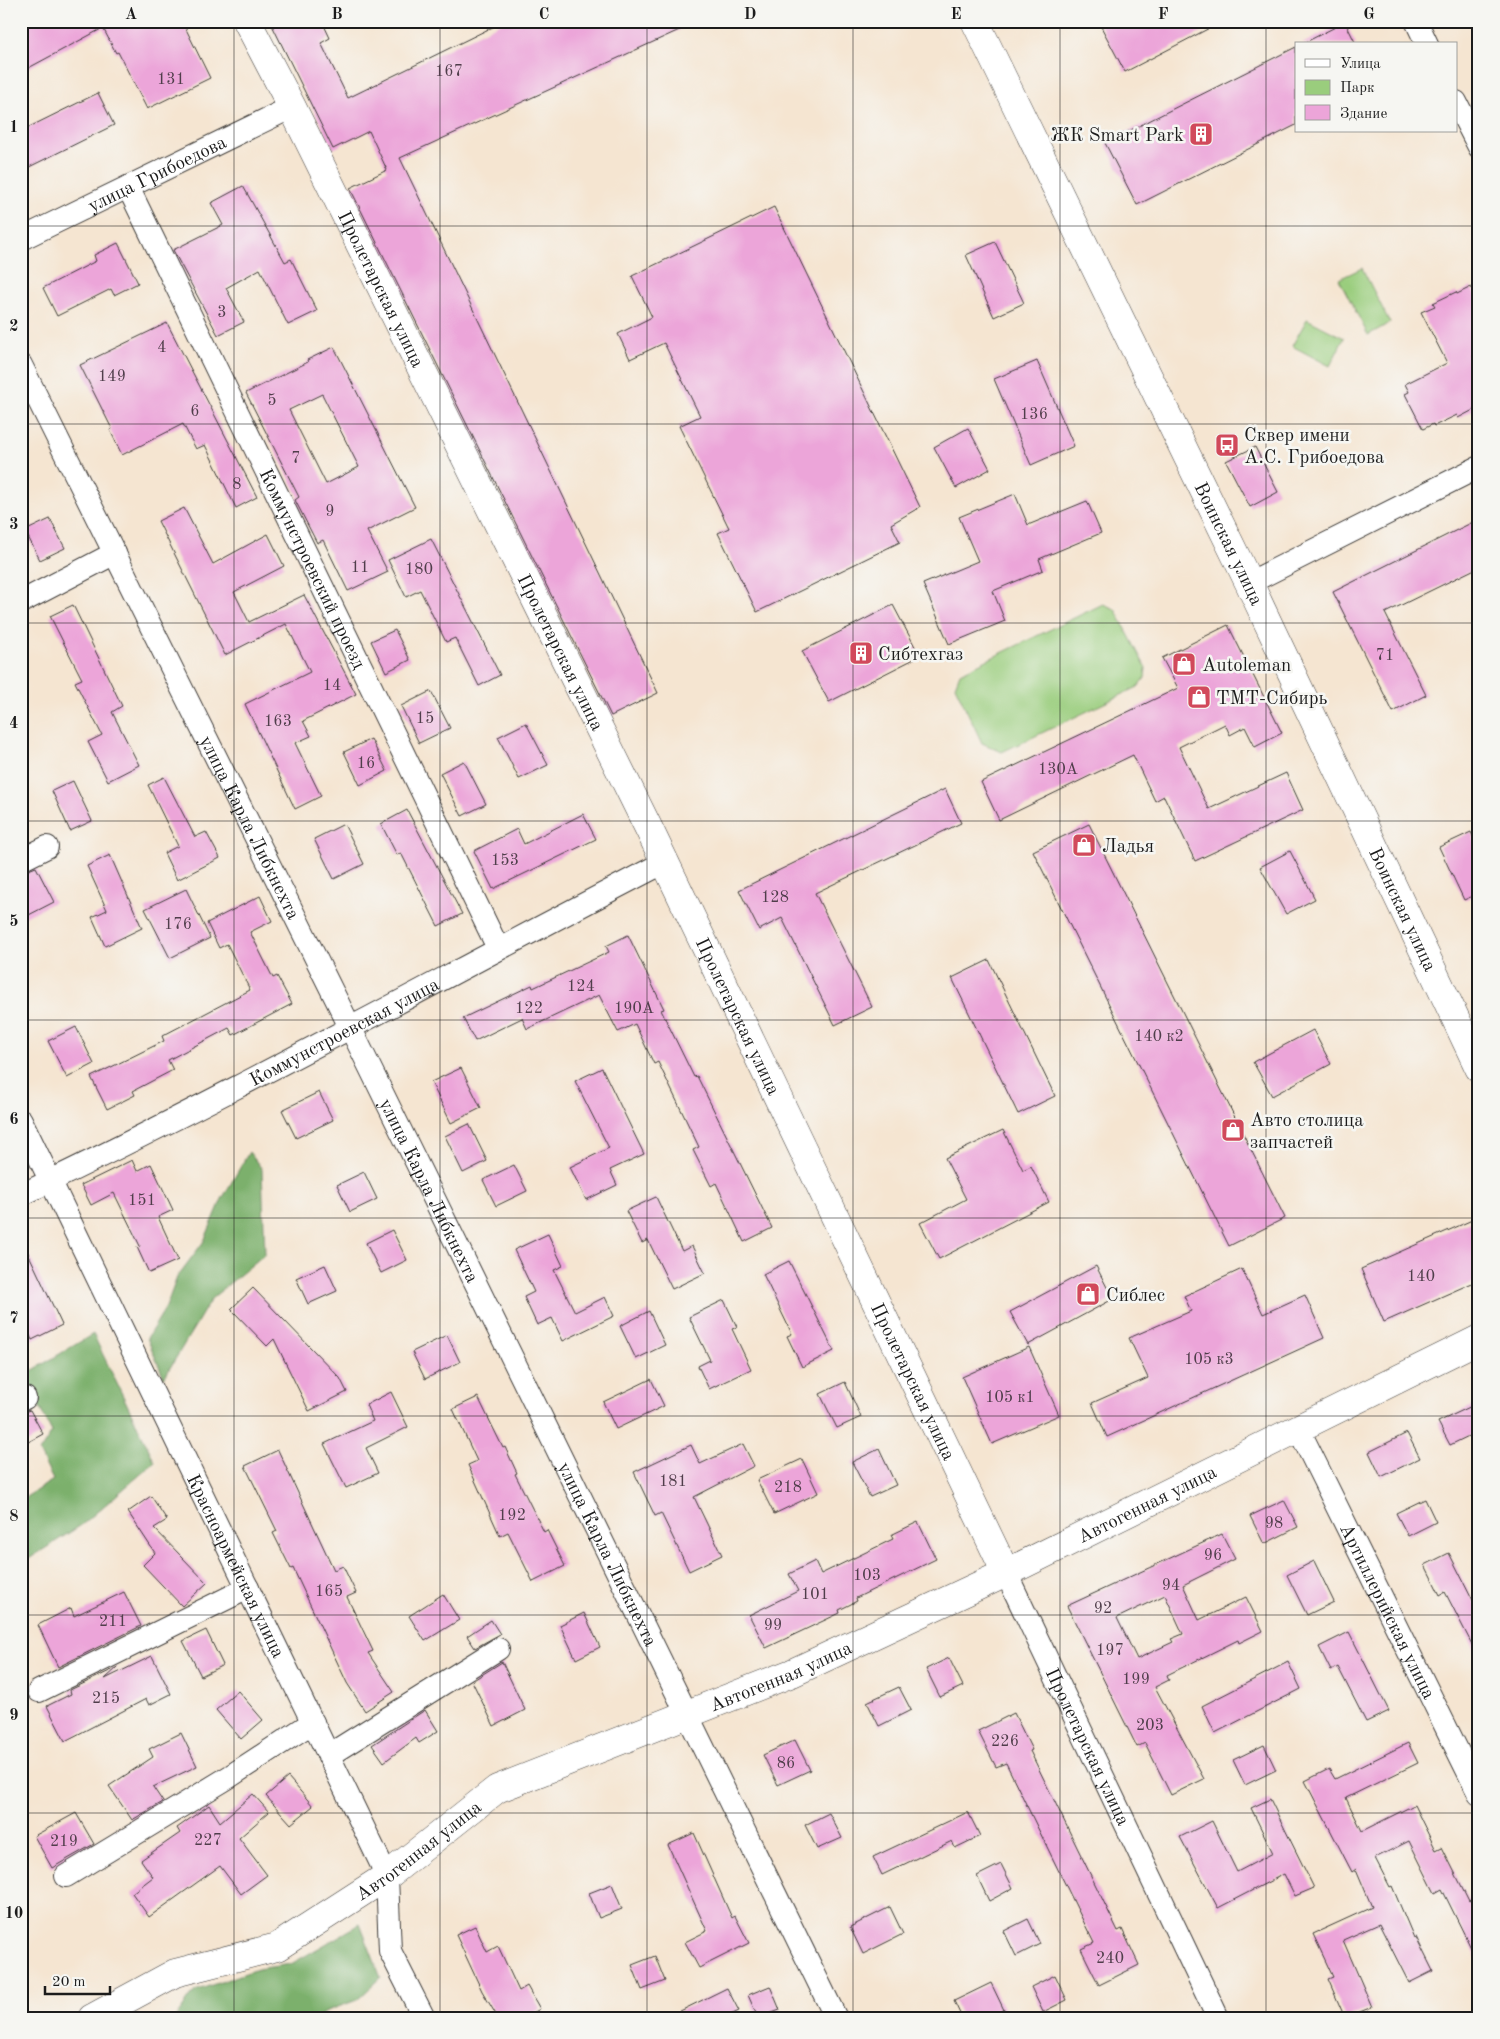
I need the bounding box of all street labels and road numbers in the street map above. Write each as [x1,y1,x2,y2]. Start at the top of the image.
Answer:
street label: улица Грибоедова [86,133,231,217]
street label: Пролетарская улица [333,209,427,372]
street label: Коммунстроевский проезд [255,466,368,673]
street label: Воинская улица [1189,480,1265,609]
street label: Пролетарская улица [513,572,606,735]
street label: улица Карла Либкнехта [195,733,302,924]
street label: Воинская улица [1364,845,1439,975]
street label: Пролетарская улица [691,936,783,1099]
street label: Коммунстроевская улица [247,975,443,1091]
street label: улица Карла Либкнехта [375,1096,481,1287]
street label: Пролетарская улица [866,1301,958,1464]
street label: улица Карла Либкнехта [553,1460,660,1651]
street label: Автогенная улица [1075,1463,1221,1548]
street label: Красноармейская улица [182,1472,287,1662]
street label: Артиллерийская улица [1335,1521,1438,1703]
street label: Автогенная улица [708,1639,856,1716]
street label: Пролетарская улица [1041,1666,1132,1830]
street label: Автогенная улица [353,1798,486,1905]

